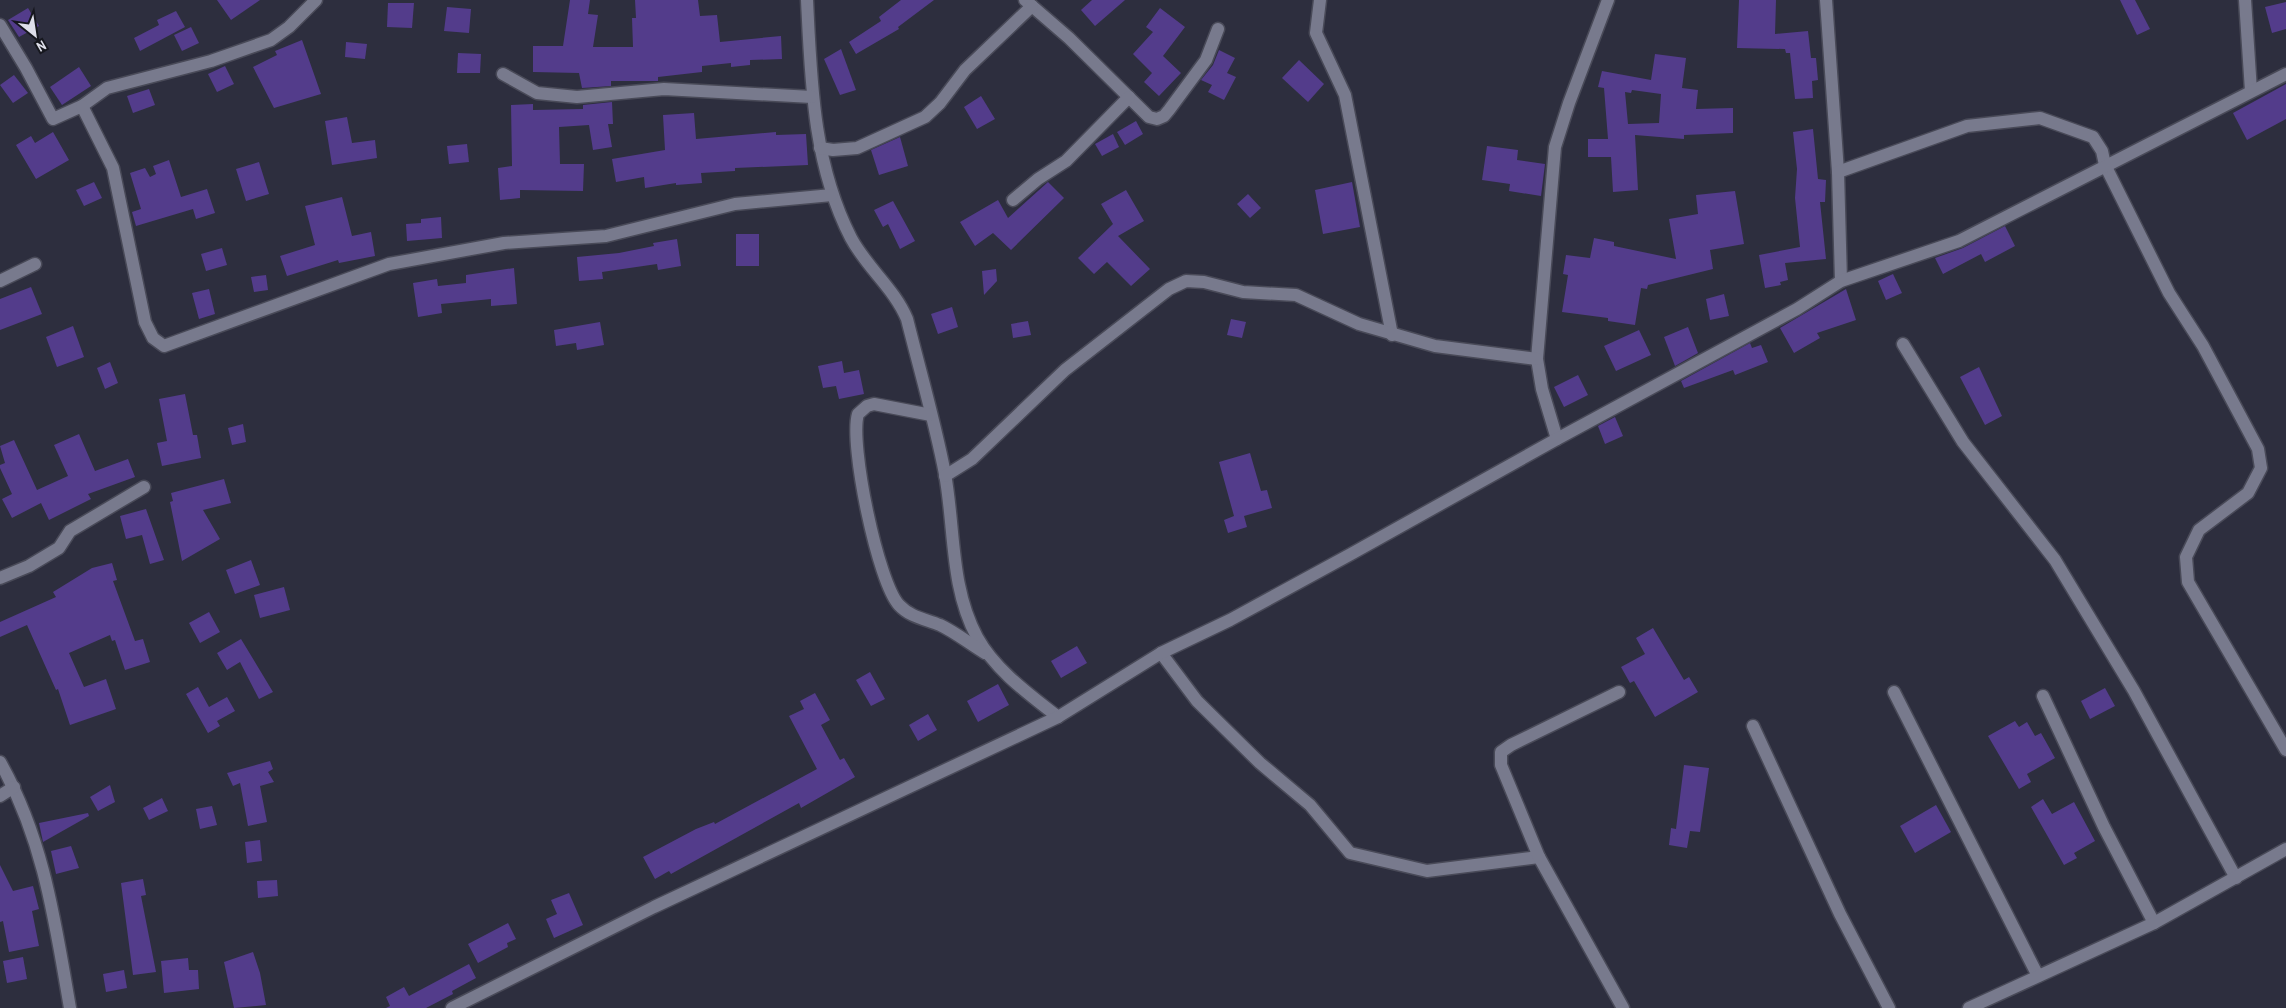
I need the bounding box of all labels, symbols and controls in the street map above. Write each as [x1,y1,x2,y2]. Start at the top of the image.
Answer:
north arrow [10,10,60,60]
text: N [33,36,50,56]

